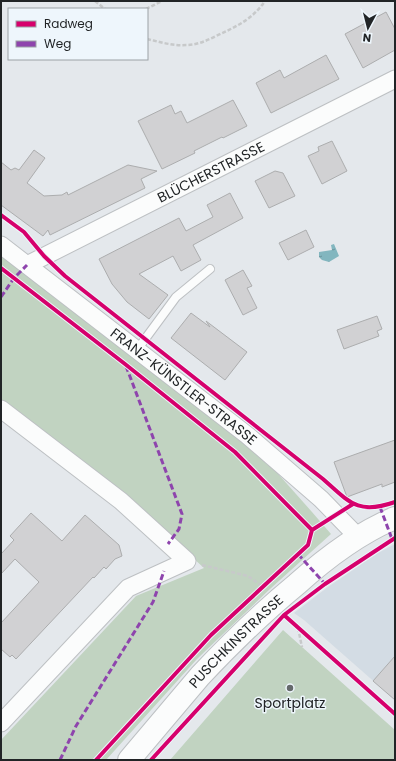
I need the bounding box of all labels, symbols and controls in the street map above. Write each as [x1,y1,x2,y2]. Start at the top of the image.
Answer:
legend [8,8,148,60]
north arrow [348,8,388,48]
text: Radweg [44,15,93,32]
text: N [362,29,372,46]
text: Weg [44,35,71,52]
street label: BLÜCHERSTRASSE [154,137,268,208]
street label: FRANZ-KÜNSTLER-STRASSE [106,323,261,449]
street label: PUSCHKINSTRASSE [184,590,288,692]
marker: Sportplatz [285,683,295,693]
place label: Sportplatz [255,693,325,713]

